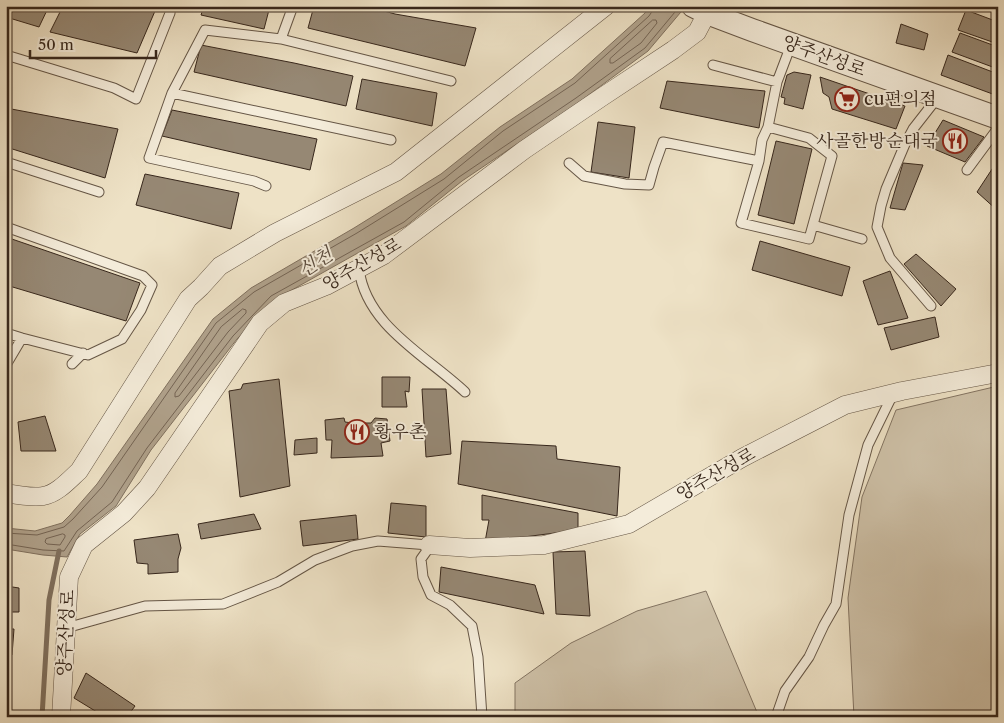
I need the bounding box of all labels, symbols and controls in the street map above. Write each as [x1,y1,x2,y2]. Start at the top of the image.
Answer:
scale bar [30,28,156,60]
street label: 양주산성로 [779,31,869,81]
text: 50 m [38,35,74,54]
supermarket icon: cu편의점 [834,86,860,112]
place label: cu편의점 [864,88,937,110]
restaurant icon: 사골한방순대국 [942,128,968,154]
place label: 사골한방순대국 [816,130,938,152]
street label: 양주산성로 [319,233,405,295]
water label: 신천 [294,242,338,282]
restaurant icon: 황우촌 [344,419,370,445]
place label: 황우촌 [374,421,427,443]
street label: 양주산성로 [673,443,759,505]
street label: 양주산성로 [53,589,79,677]

